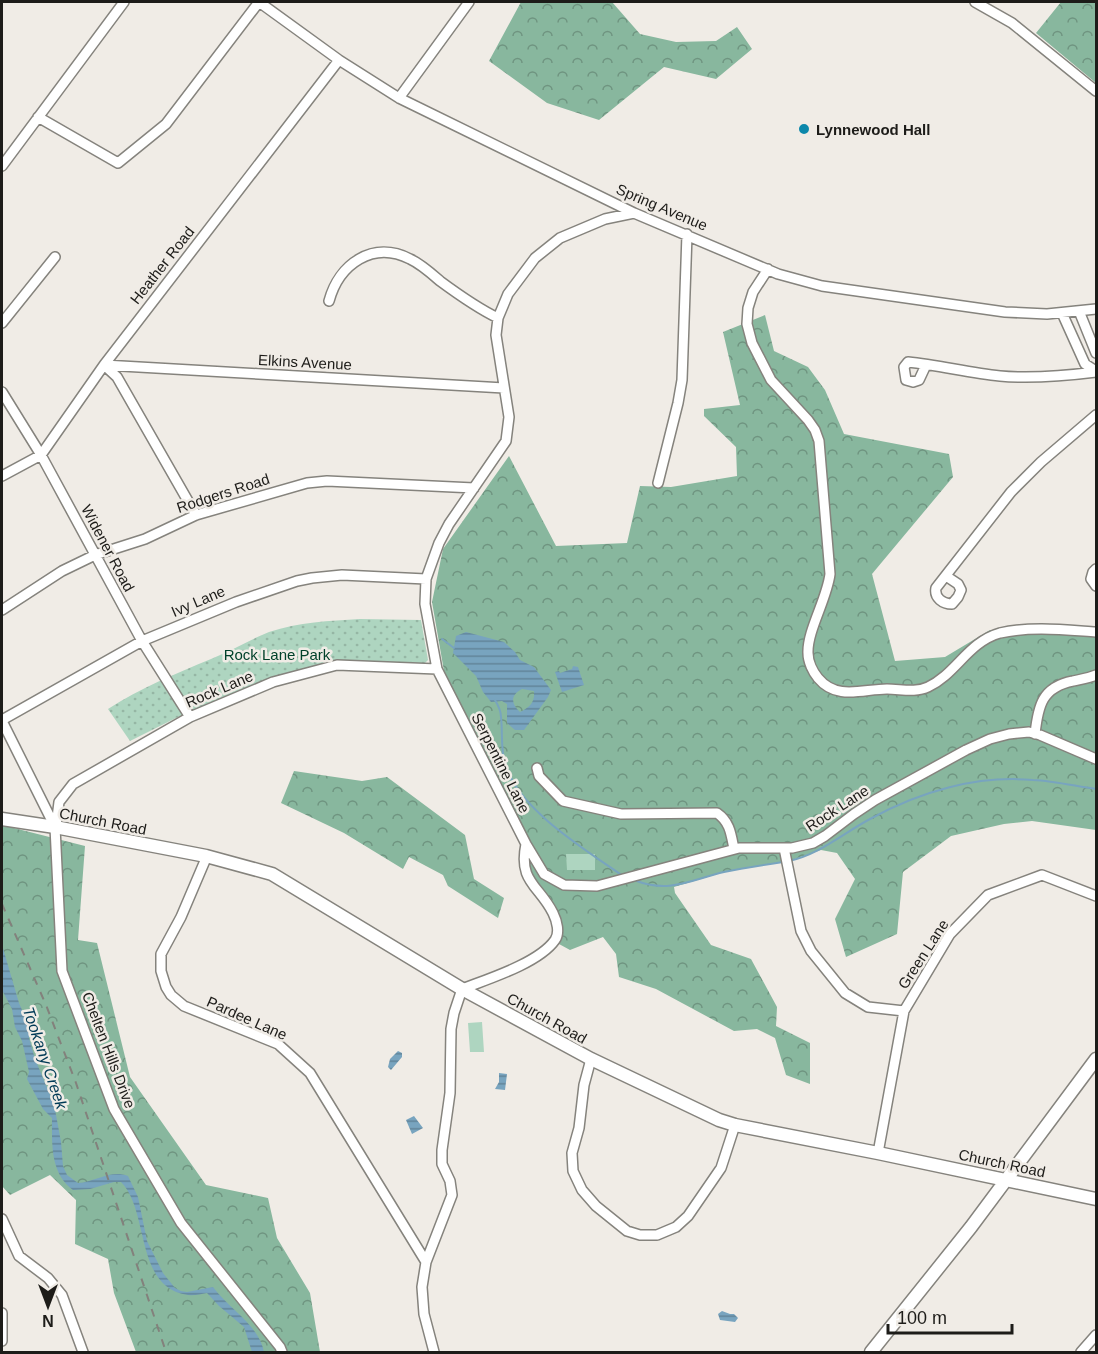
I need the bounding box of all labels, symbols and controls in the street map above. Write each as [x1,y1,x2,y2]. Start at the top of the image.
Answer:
place label: Lynnewood Hall [816,121,930,138]
marker: Lynnewood Hall [797,122,811,136]
street label: Spring Avenue [614,180,710,234]
street label: Heather Road [127,223,197,307]
street label: Elkins Avenue [258,351,352,373]
street label: Rodgers Road [174,470,272,516]
street label: Widener Road [78,502,138,594]
street label: Ivy Lane [169,582,227,620]
park label: Rock Lane Park [224,646,331,663]
street label: Rock Lane [183,667,255,711]
street label: Serpentine Lane [468,710,534,816]
street label: Rock Lane [802,781,872,835]
street label: Church Road [58,804,148,838]
street label: Green Lane [894,916,952,992]
street label: Chelten Hills Drive [79,989,139,1111]
street label: Church Road [504,989,590,1047]
street label: Pardee Lane [204,993,290,1043]
water label: Tookany Creek [20,1005,71,1112]
street label: Church Road [957,1145,1047,1181]
north arrow [18,1276,78,1336]
scale bar [888,1297,1012,1335]
text: 100 m [897,1308,947,1328]
text: N [42,1312,54,1329]

